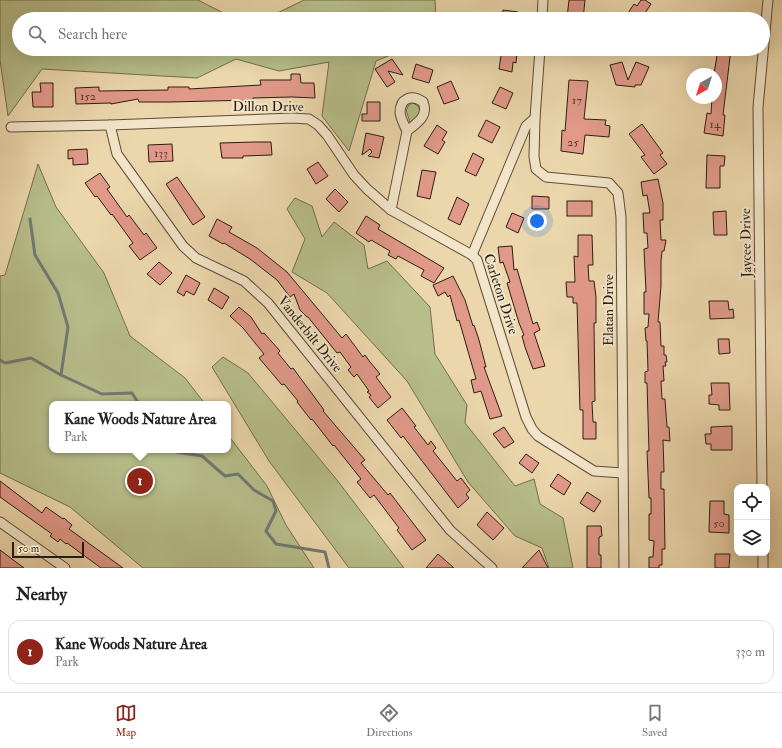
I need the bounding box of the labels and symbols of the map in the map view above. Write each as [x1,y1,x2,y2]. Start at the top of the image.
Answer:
north arrow [686,68,722,104]
house number: 152 [80,89,96,104]
house number: 17 [572,93,582,108]
street label: Dillon Drive [232,98,304,115]
house number: 14 [710,117,721,132]
house number: 25 [567,135,579,150]
house number: 133 [154,146,168,161]
street label: Jaycee Drive [737,208,756,279]
your location [527,211,547,231]
street label: Carleton Drive [480,251,522,337]
street label: Elatan Drive [600,274,617,346]
street label: Vanderbilt Drive [274,292,346,376]
pin: 1 [127,466,153,496]
house number: 50 [713,516,725,531]
scale bar [12,540,84,559]

